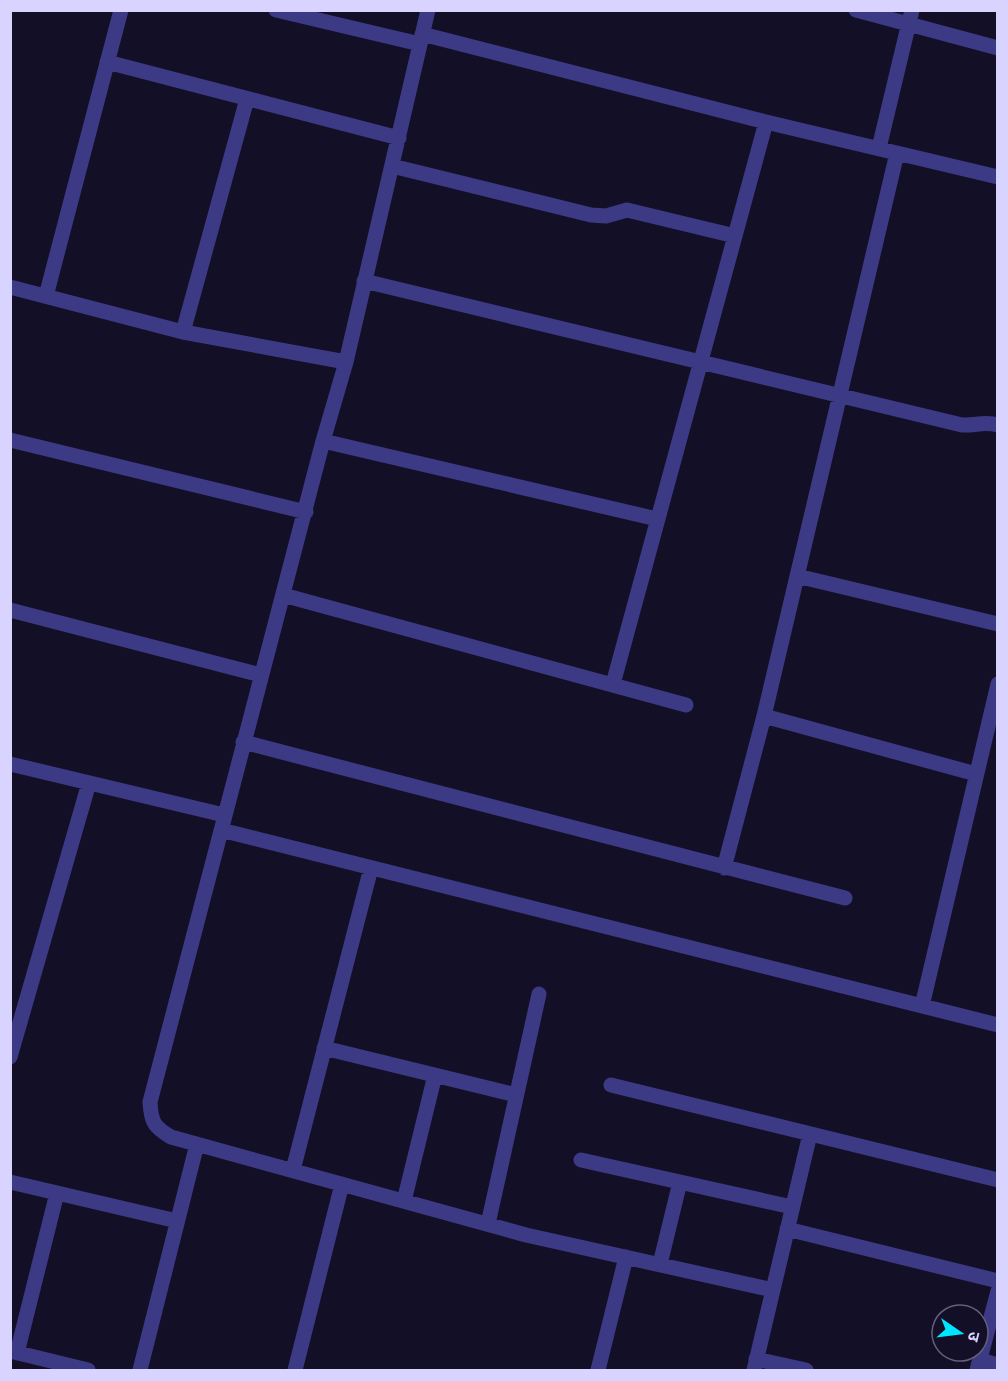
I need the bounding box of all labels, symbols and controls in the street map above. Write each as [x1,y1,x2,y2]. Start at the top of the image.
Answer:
north arrow [930,1303,990,1363]
text: उ [963,1329,984,1344]

